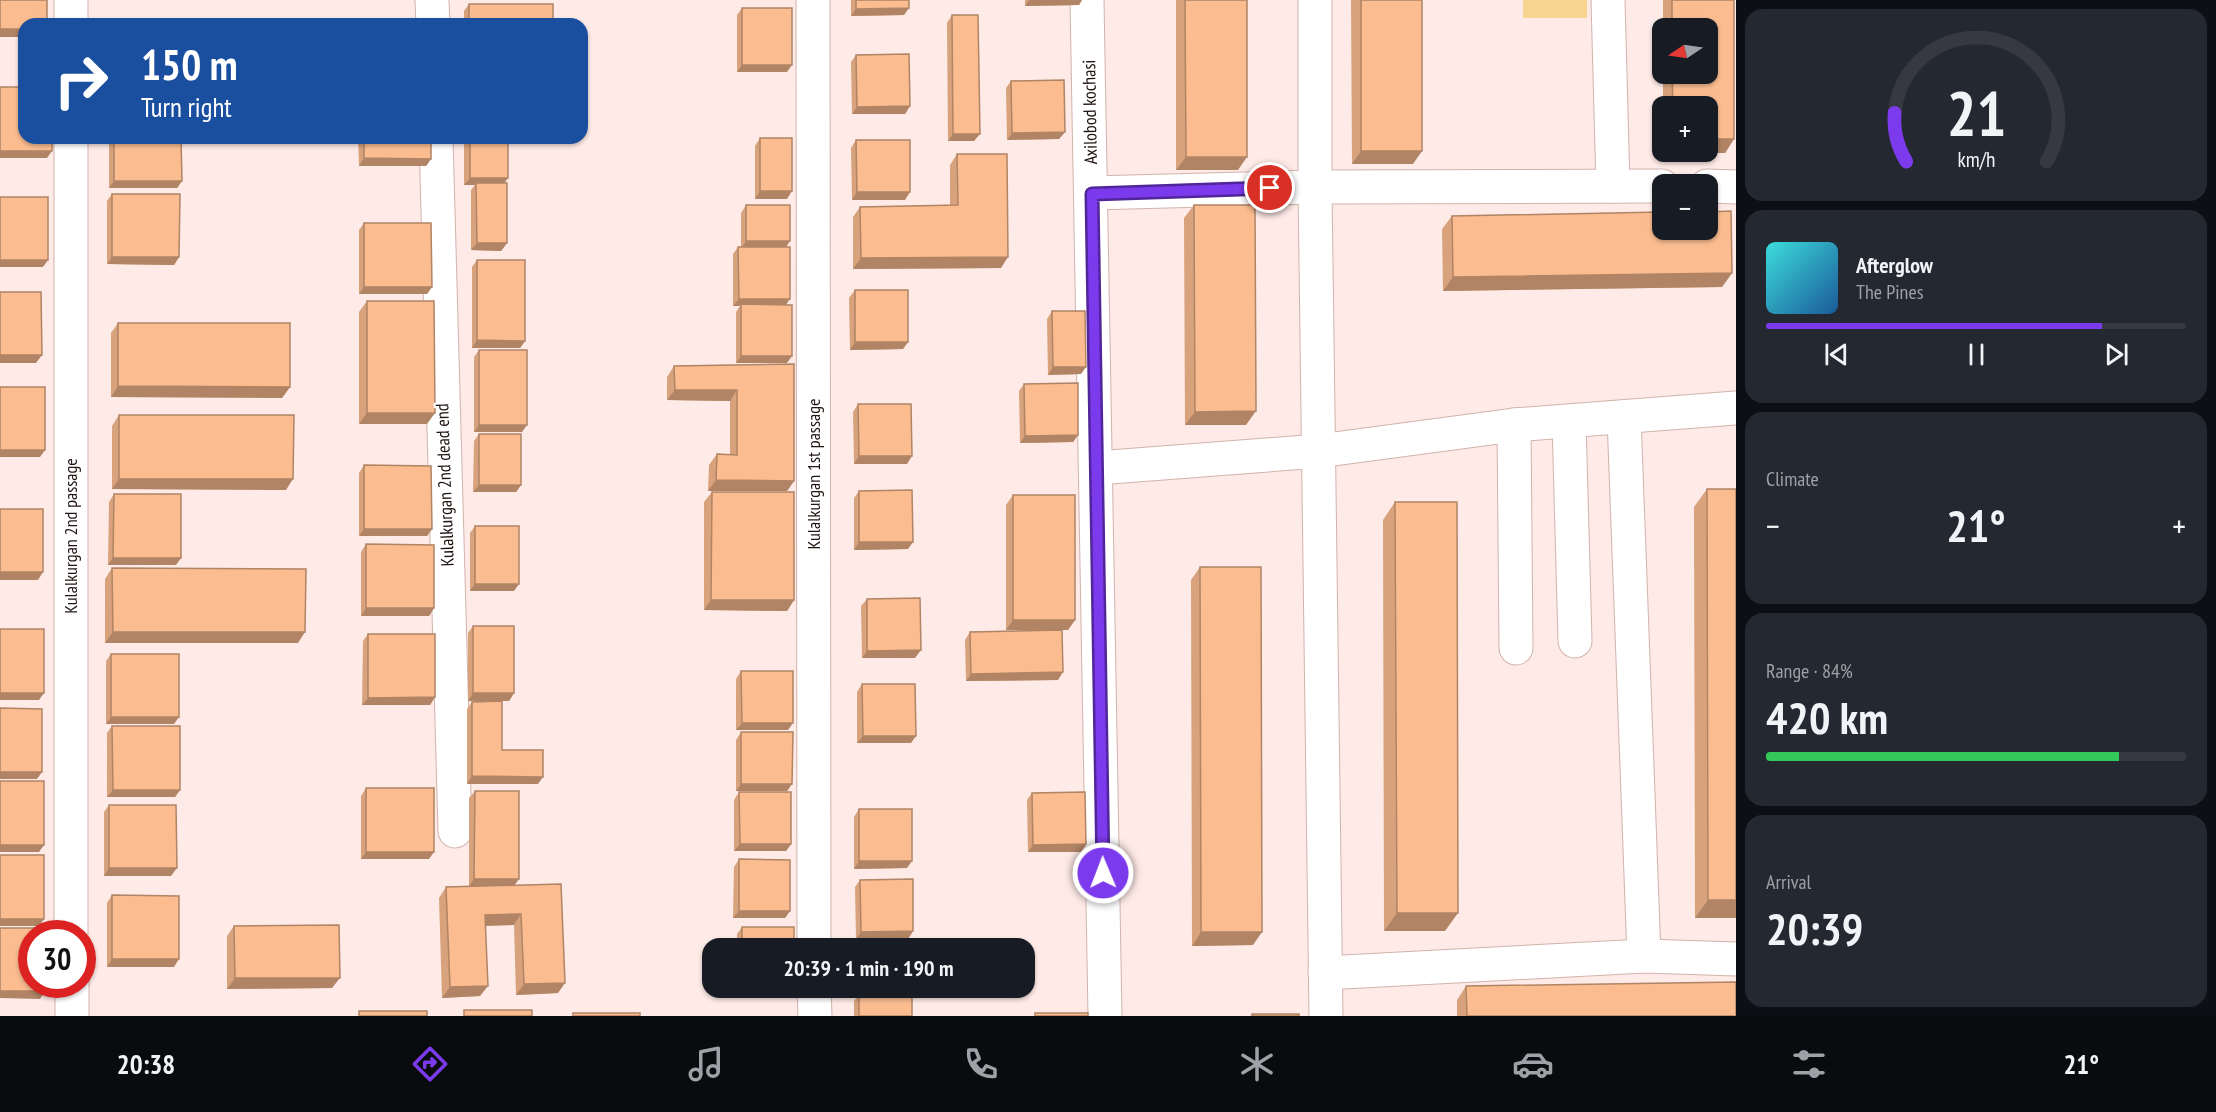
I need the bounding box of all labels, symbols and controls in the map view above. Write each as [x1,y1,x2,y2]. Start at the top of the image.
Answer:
north arrow [1652,18,1718,84]
map controls [1652,18,1718,240]
text: 150 m [141,37,238,92]
icon: right [42,42,120,120]
street label: Axilobod kochasi [1077,60,1102,165]
text: 21 [1946,72,2006,153]
text: Turn right [141,90,232,124]
button: + [1652,96,1718,162]
text: km/h [1957,146,1995,174]
pin [1244,162,1295,213]
icon: arrive [1253,171,1286,204]
button: − [1652,174,1718,240]
text: Afterglow [1856,251,1933,279]
text: The Pines [1856,279,1923,305]
icon: previous [1820,338,1853,371]
icon: pause [1960,338,1993,371]
icon: next [2100,338,2133,371]
street label: Kulalkurgan 1st passage [802,399,825,549]
street label: Kulalkurgan 2nd dead end [430,403,459,567]
street label: Kulalkurgan 2nd passage [59,458,82,614]
text: Climate [1766,466,1819,492]
text: 21° [1946,496,2006,554]
text: − [1766,504,1780,547]
text: + [2172,504,2186,547]
text: Range · 84% [1766,658,1853,684]
text: 420 km [1766,688,1888,746]
position arrow [1071,841,1135,905]
text: Arrival [1766,869,1811,895]
text: 20:39 [1766,899,1863,957]
speed limit sign: 30 [18,920,96,998]
text: 20:39 · 1 min · 190 m [783,954,954,982]
icon: directions [409,1043,451,1085]
icon: music [685,1043,727,1085]
icon: phone [960,1043,1002,1085]
icon: climate [1236,1043,1278,1085]
icon: car [1512,1043,1554,1085]
icon: filters [1788,1043,1830,1085]
text: 20:38 [117,1047,175,1081]
text: 21° [2063,1047,2099,1081]

